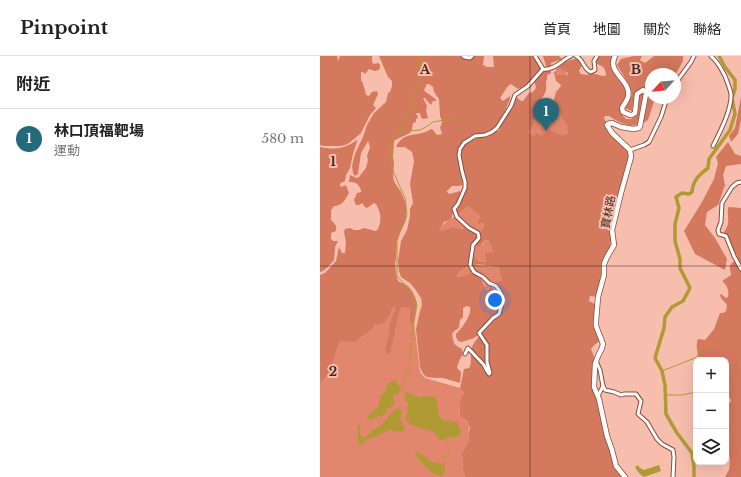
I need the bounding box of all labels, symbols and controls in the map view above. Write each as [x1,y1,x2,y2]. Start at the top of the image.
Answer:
text: Pinpoint [20,16,108,39]
text: 首頁 [543,20,571,38]
text: 地圖 [593,20,621,38]
text: 關於 [643,20,671,38]
text: 聯絡 [693,20,721,38]
text: A [419,61,431,78]
text: B [631,61,641,78]
north arrow [645,68,681,104]
text: 附近 [16,74,50,95]
pin: 1 [533,98,559,131]
text: 林口頂福靶場 [54,121,144,140]
text: 1 [26,130,32,147]
text: 580 m [262,130,304,147]
text: 運動 [54,142,80,159]
text: 1 [330,153,336,170]
street label: 寶林路 [598,194,618,230]
your location [485,290,505,310]
map controls [693,357,729,465]
button: + [693,357,729,393]
text: 2 [329,363,337,380]
button: − [693,393,729,429]
button: layers [693,429,729,465]

